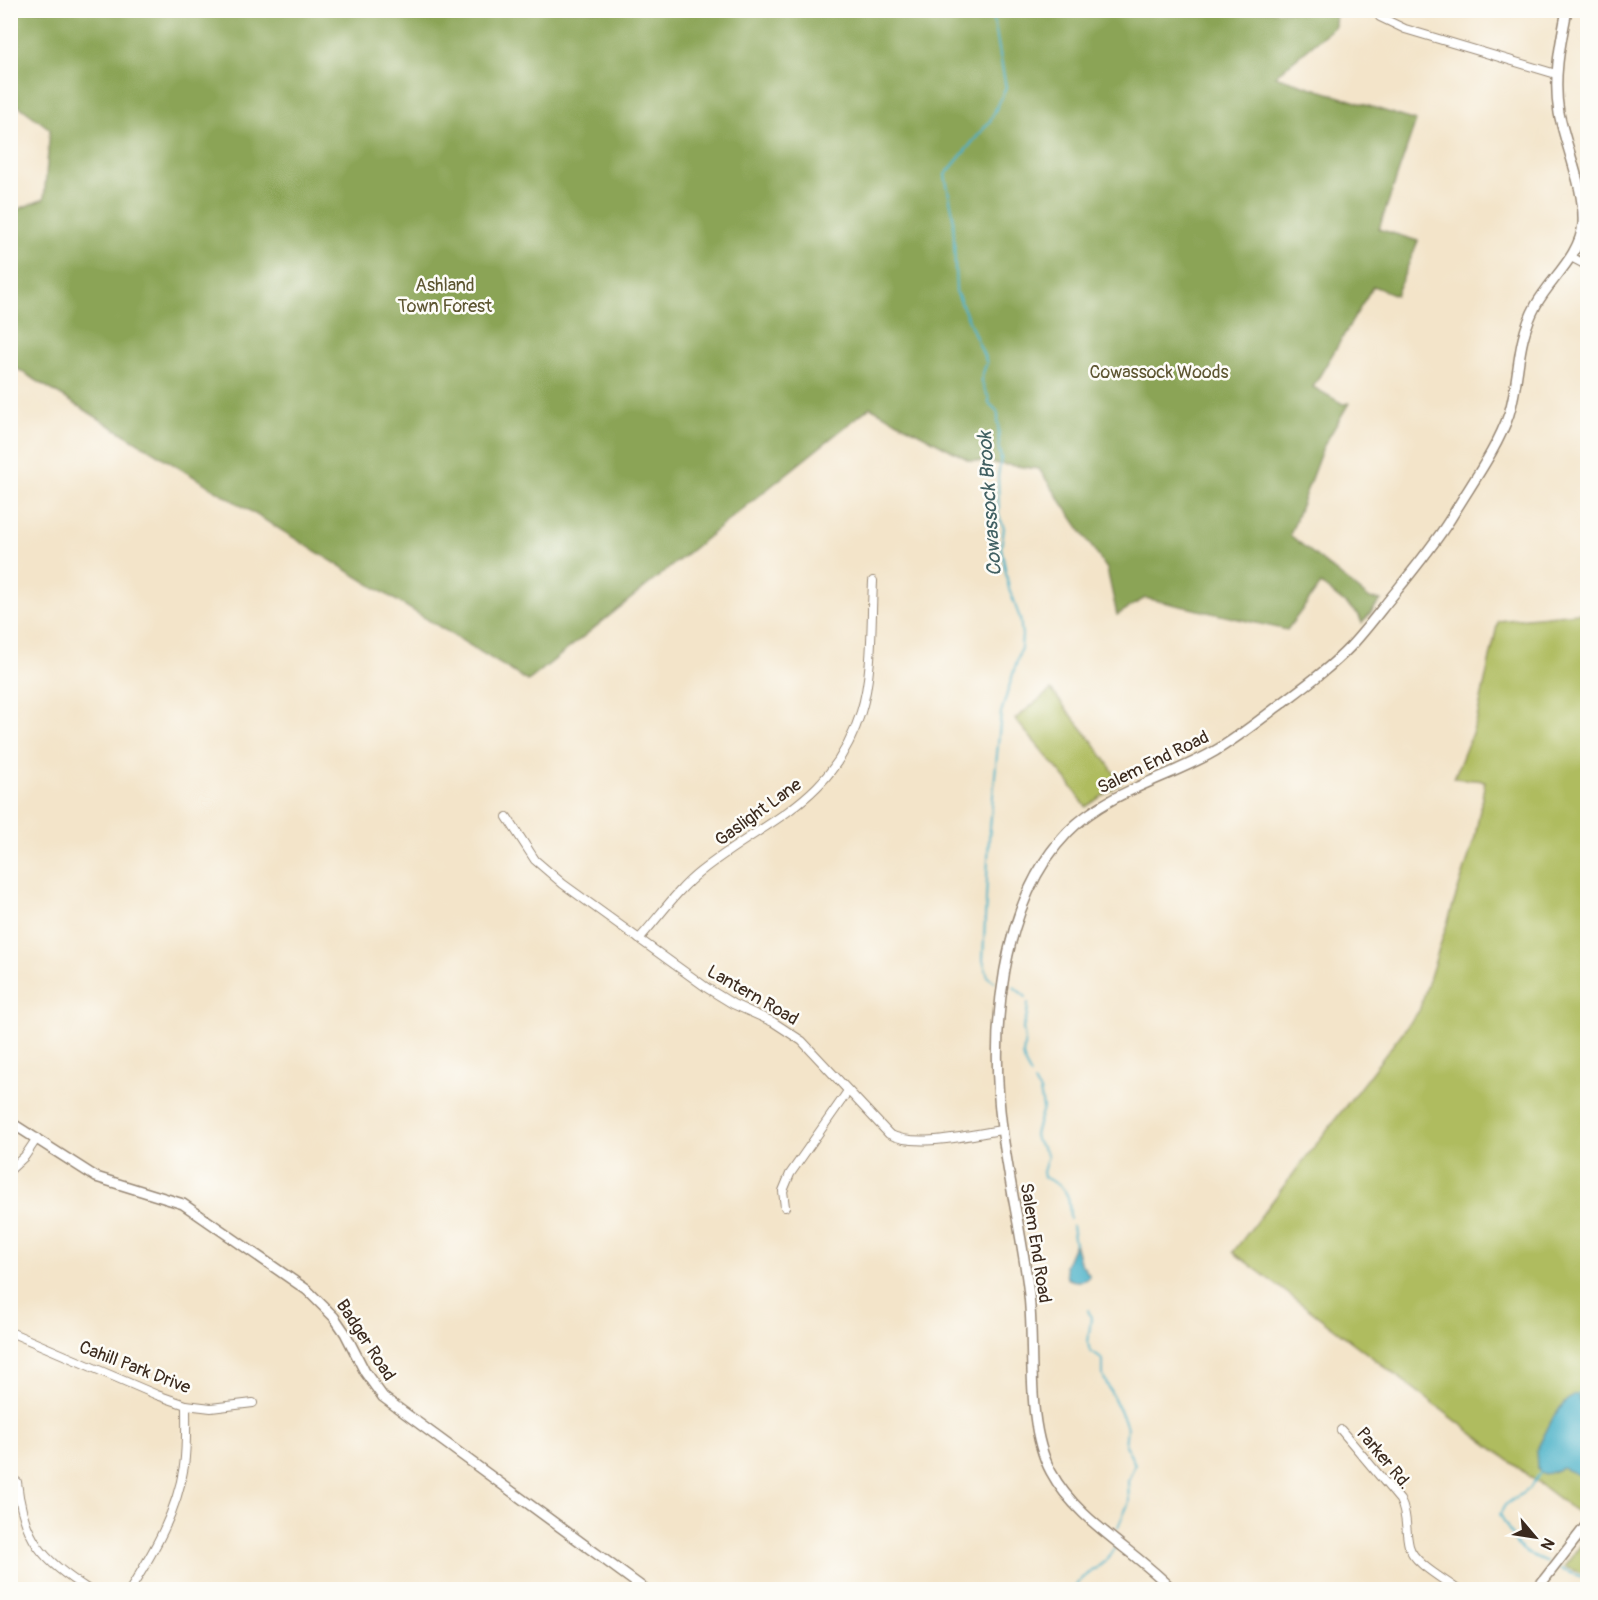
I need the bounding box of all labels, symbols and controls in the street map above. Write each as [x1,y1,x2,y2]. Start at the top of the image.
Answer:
park label: Ashland Town Forest [398,274,493,318]
park label: Cowassock Woods [1089,361,1229,384]
water label: Cowassock Brook [972,429,1007,577]
street label: Salem End Road [1094,726,1213,799]
street label: Gaslight Lane [710,773,806,852]
street label: Lantern Road [703,960,803,1031]
street label: Salem End Road [1015,1181,1056,1305]
street label: Badger Road [331,1295,400,1385]
street label: Cahill Park Drive [76,1336,194,1399]
street label: Parker Rd. [1351,1423,1416,1494]
north arrow [1505,1507,1565,1567]
text: N [1536,1534,1559,1554]

